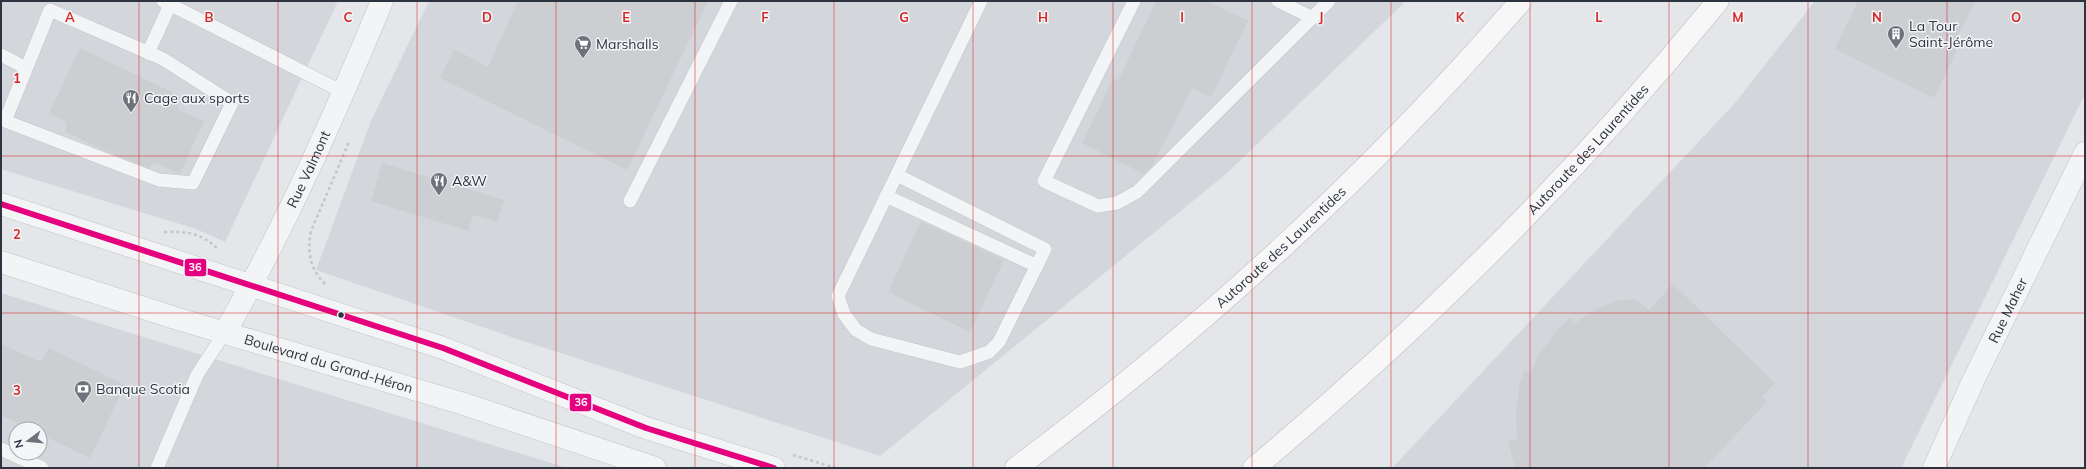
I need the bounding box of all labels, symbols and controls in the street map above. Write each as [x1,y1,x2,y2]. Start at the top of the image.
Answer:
text: A [65,9,75,25]
text: B [205,9,214,25]
text: C [344,9,353,25]
text: D [482,9,492,25]
text: E [622,9,630,25]
text: F [761,9,769,25]
text: G [899,9,909,25]
text: H [1038,9,1048,25]
text: I [1180,9,1184,25]
text: J [1319,9,1323,25]
text: K [1456,9,1466,25]
text: L [1595,9,1603,25]
text: M [1732,9,1744,25]
text: N [1872,9,1882,25]
text: O [2011,9,2021,25]
place label: La Tour Saint-Jérôme [1909,17,1993,51]
building icon: La Tour Saint-Jérôme [1886,24,1906,49]
supermarket icon: Marshalls [573,34,593,59]
place label: Marshalls [596,35,659,53]
text: 1 [13,70,21,86]
street label: Autoroute des Laurentides [1523,80,1653,218]
restaurant icon: Cage aux sports [121,88,141,113]
place label: Cage aux sports [144,89,250,107]
street label: Rue Valmont [283,128,334,211]
restaurant icon: A&W [429,171,449,196]
place label: A&W [452,172,487,190]
street label: Autoroute des Laurentides [1212,182,1350,312]
text: 2 [13,226,21,242]
line badge: 36 [184,258,207,277]
text: 36 [188,260,202,274]
street label: Rue Maher [1984,274,2032,346]
unlabelled marker [336,310,346,320]
street label: Boulevard du Grand-Héron [242,330,415,397]
bank icon: Banque Scotia [73,379,93,404]
place label: Banque Scotia [96,380,190,398]
text: 3 [13,382,21,398]
line badge: 36 [569,393,592,412]
text: 36 [574,395,588,409]
north arrow [8,421,48,461]
text: N [11,438,26,450]

